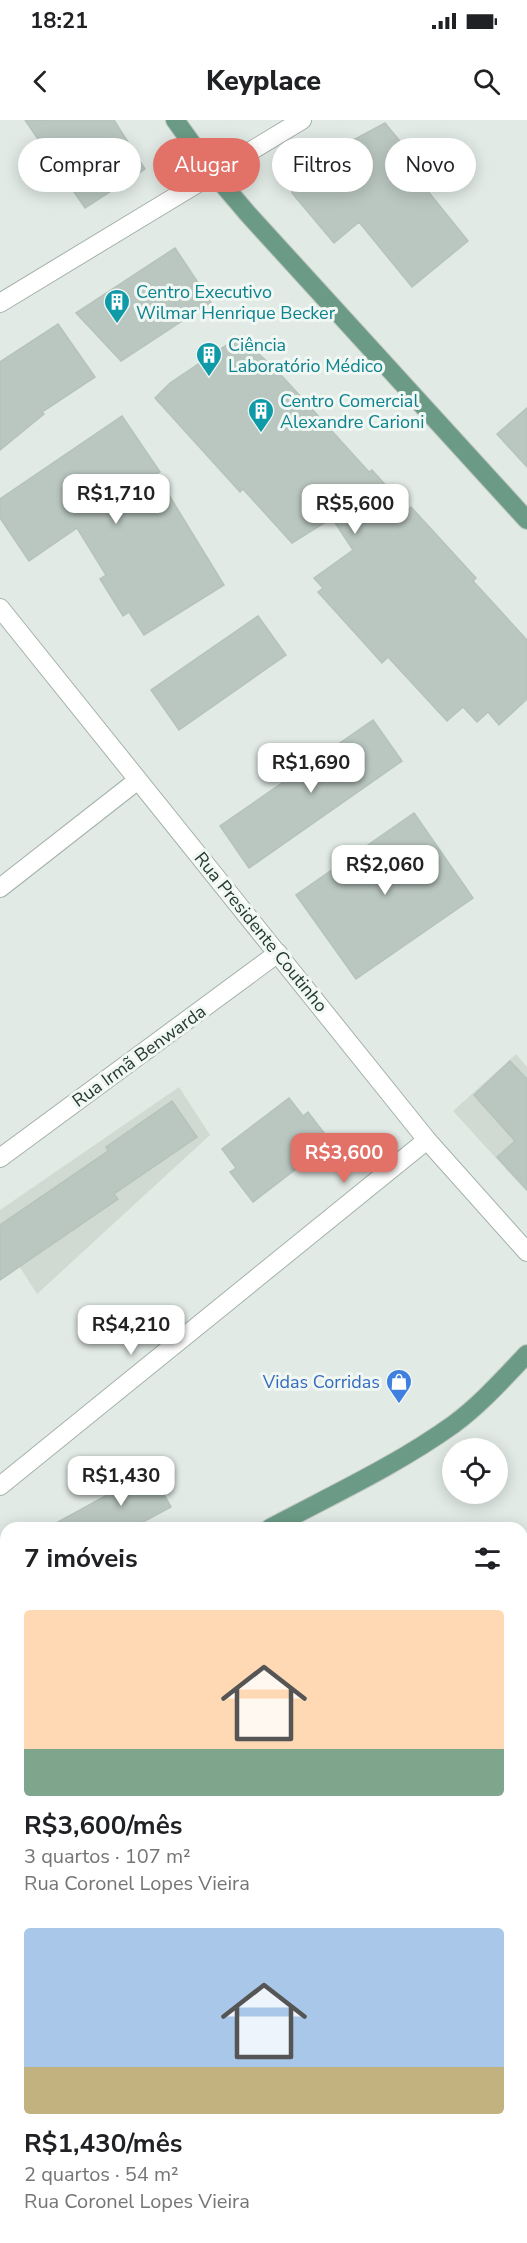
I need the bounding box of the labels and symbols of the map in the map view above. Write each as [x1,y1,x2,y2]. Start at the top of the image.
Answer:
place label: Centro Executivo Wilmar Henrique Becker [136,280,336,325]
building icon: Centro Executivo Wilmar Henrique Becker [102,287,132,325]
place label: Ciência Laboratório Médico [228,333,383,378]
building icon: Ciência Laboratório Médico [194,340,224,378]
place label: Centro Comercial Alexandre Carioni [280,389,424,434]
building icon: Centro Comercial Alexandre Carioni [246,396,276,434]
pin: R$1,710 [61,474,171,525]
pin: R$5,600 [300,484,410,535]
pin: R$1,690 [256,743,366,794]
pin: R$2,060 [330,845,440,896]
street label: Rua Presidente Coutinho [189,847,333,1017]
street label: Rua Irmã Benwarda [67,999,211,1113]
pin: R$3,600 [289,1133,399,1184]
pin: R$4,210 [76,1305,186,1356]
shop icon: Vidas Corridas [384,1367,414,1405]
place label: Vidas Corridas [262,1370,380,1394]
pin: R$1,430 [66,1456,176,1507]

